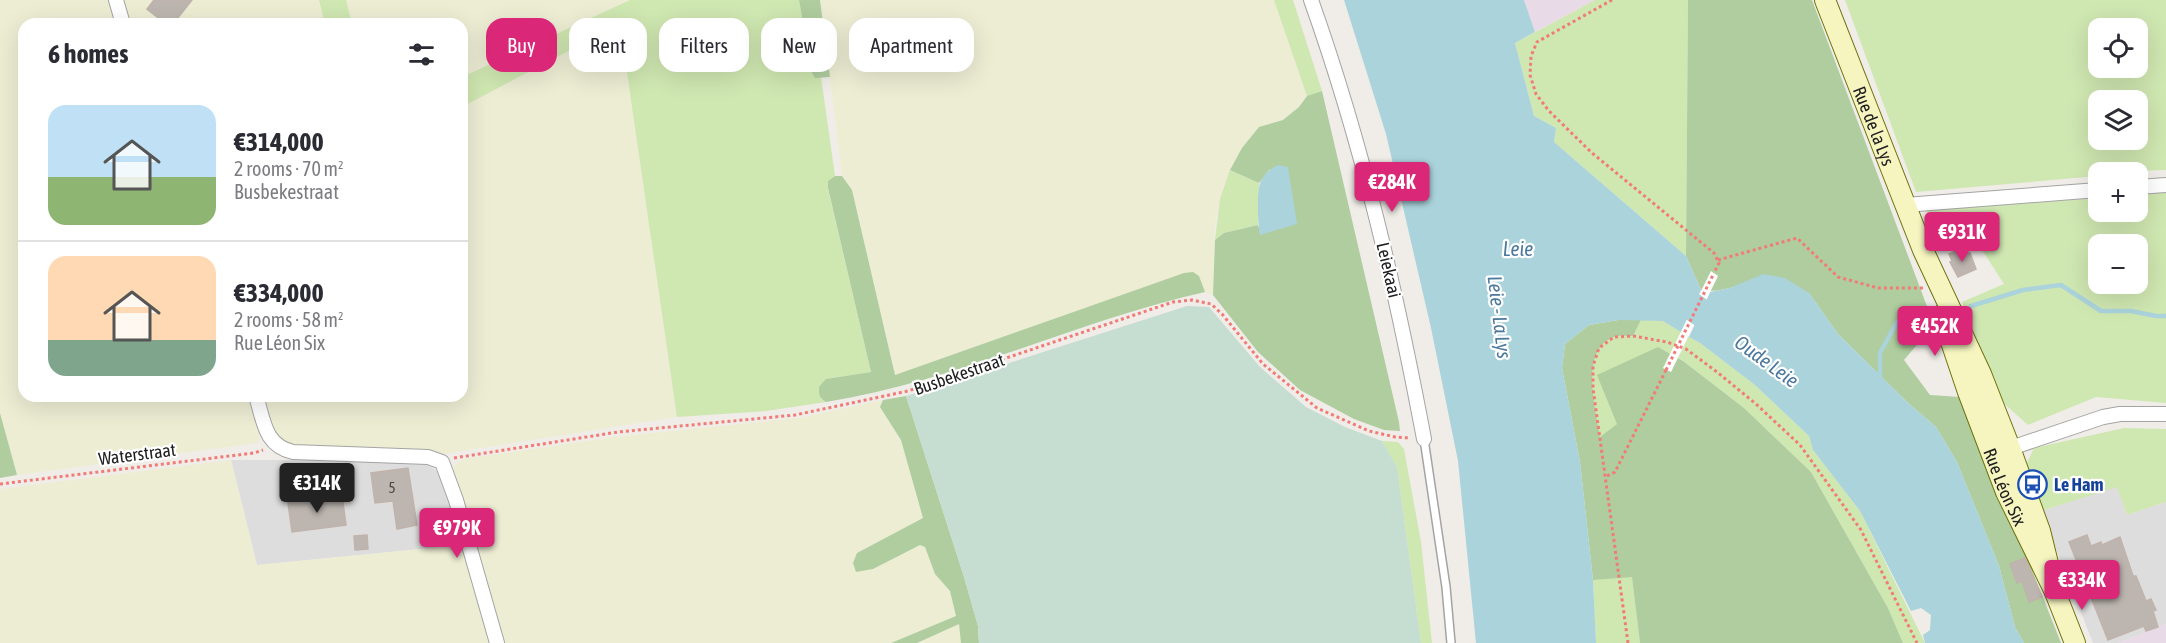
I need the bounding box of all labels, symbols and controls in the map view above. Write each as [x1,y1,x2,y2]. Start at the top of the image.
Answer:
chip: Buy [486,18,557,72]
chip: Rent [569,18,647,72]
chip: Filters [659,18,749,72]
chip: New [761,18,837,72]
chip: Apartment [849,18,974,72]
map controls [2088,18,2148,294]
button: locate [2088,18,2148,78]
icon: filters [405,38,438,71]
text: 6 homes [48,39,128,69]
street label: Rue de la Lys [1849,83,1899,168]
button: layers [2088,90,2148,150]
text: €314,000 [234,127,324,157]
icon: home [96,129,168,201]
text: 2 rooms · 70 m² [234,157,344,180]
pin: €284K [1350,162,1434,213]
button: + [2088,162,2148,222]
text: €284K [1369,170,1416,193]
text: Busbekestraat [234,180,339,203]
pin: €931K [1920,212,2004,263]
text: €931K [1939,220,1986,243]
button: − [2088,234,2148,294]
water label: Leie [1503,237,1533,260]
street label: Leiekaai [1372,240,1406,300]
water label: Leie - La Lys [1484,274,1516,360]
text: €334,000 [234,278,324,308]
icon: home [96,280,168,352]
pin: €452K [1893,306,1977,357]
text: 2 rooms · 58 m² [234,308,344,331]
text: €452K [1912,314,1959,337]
water label: Oude Leie [1731,330,1803,392]
text: Rue Léon Six [234,331,325,354]
street label: Busbekestraat [911,349,1007,399]
street label: Waterstraat [97,439,177,469]
street label: Rue Léon Six [1980,445,2031,529]
pin: €314K [275,463,359,514]
bus stop icon: Le Ham [2017,468,2049,500]
text: €314K [294,471,341,494]
place label: Le Ham [2054,474,2103,495]
house number: 5 [388,479,396,496]
pin: €979K [415,508,499,559]
text: €979K [434,516,481,539]
pin: €334K [2040,560,2124,611]
text: €334K [2059,568,2106,591]

